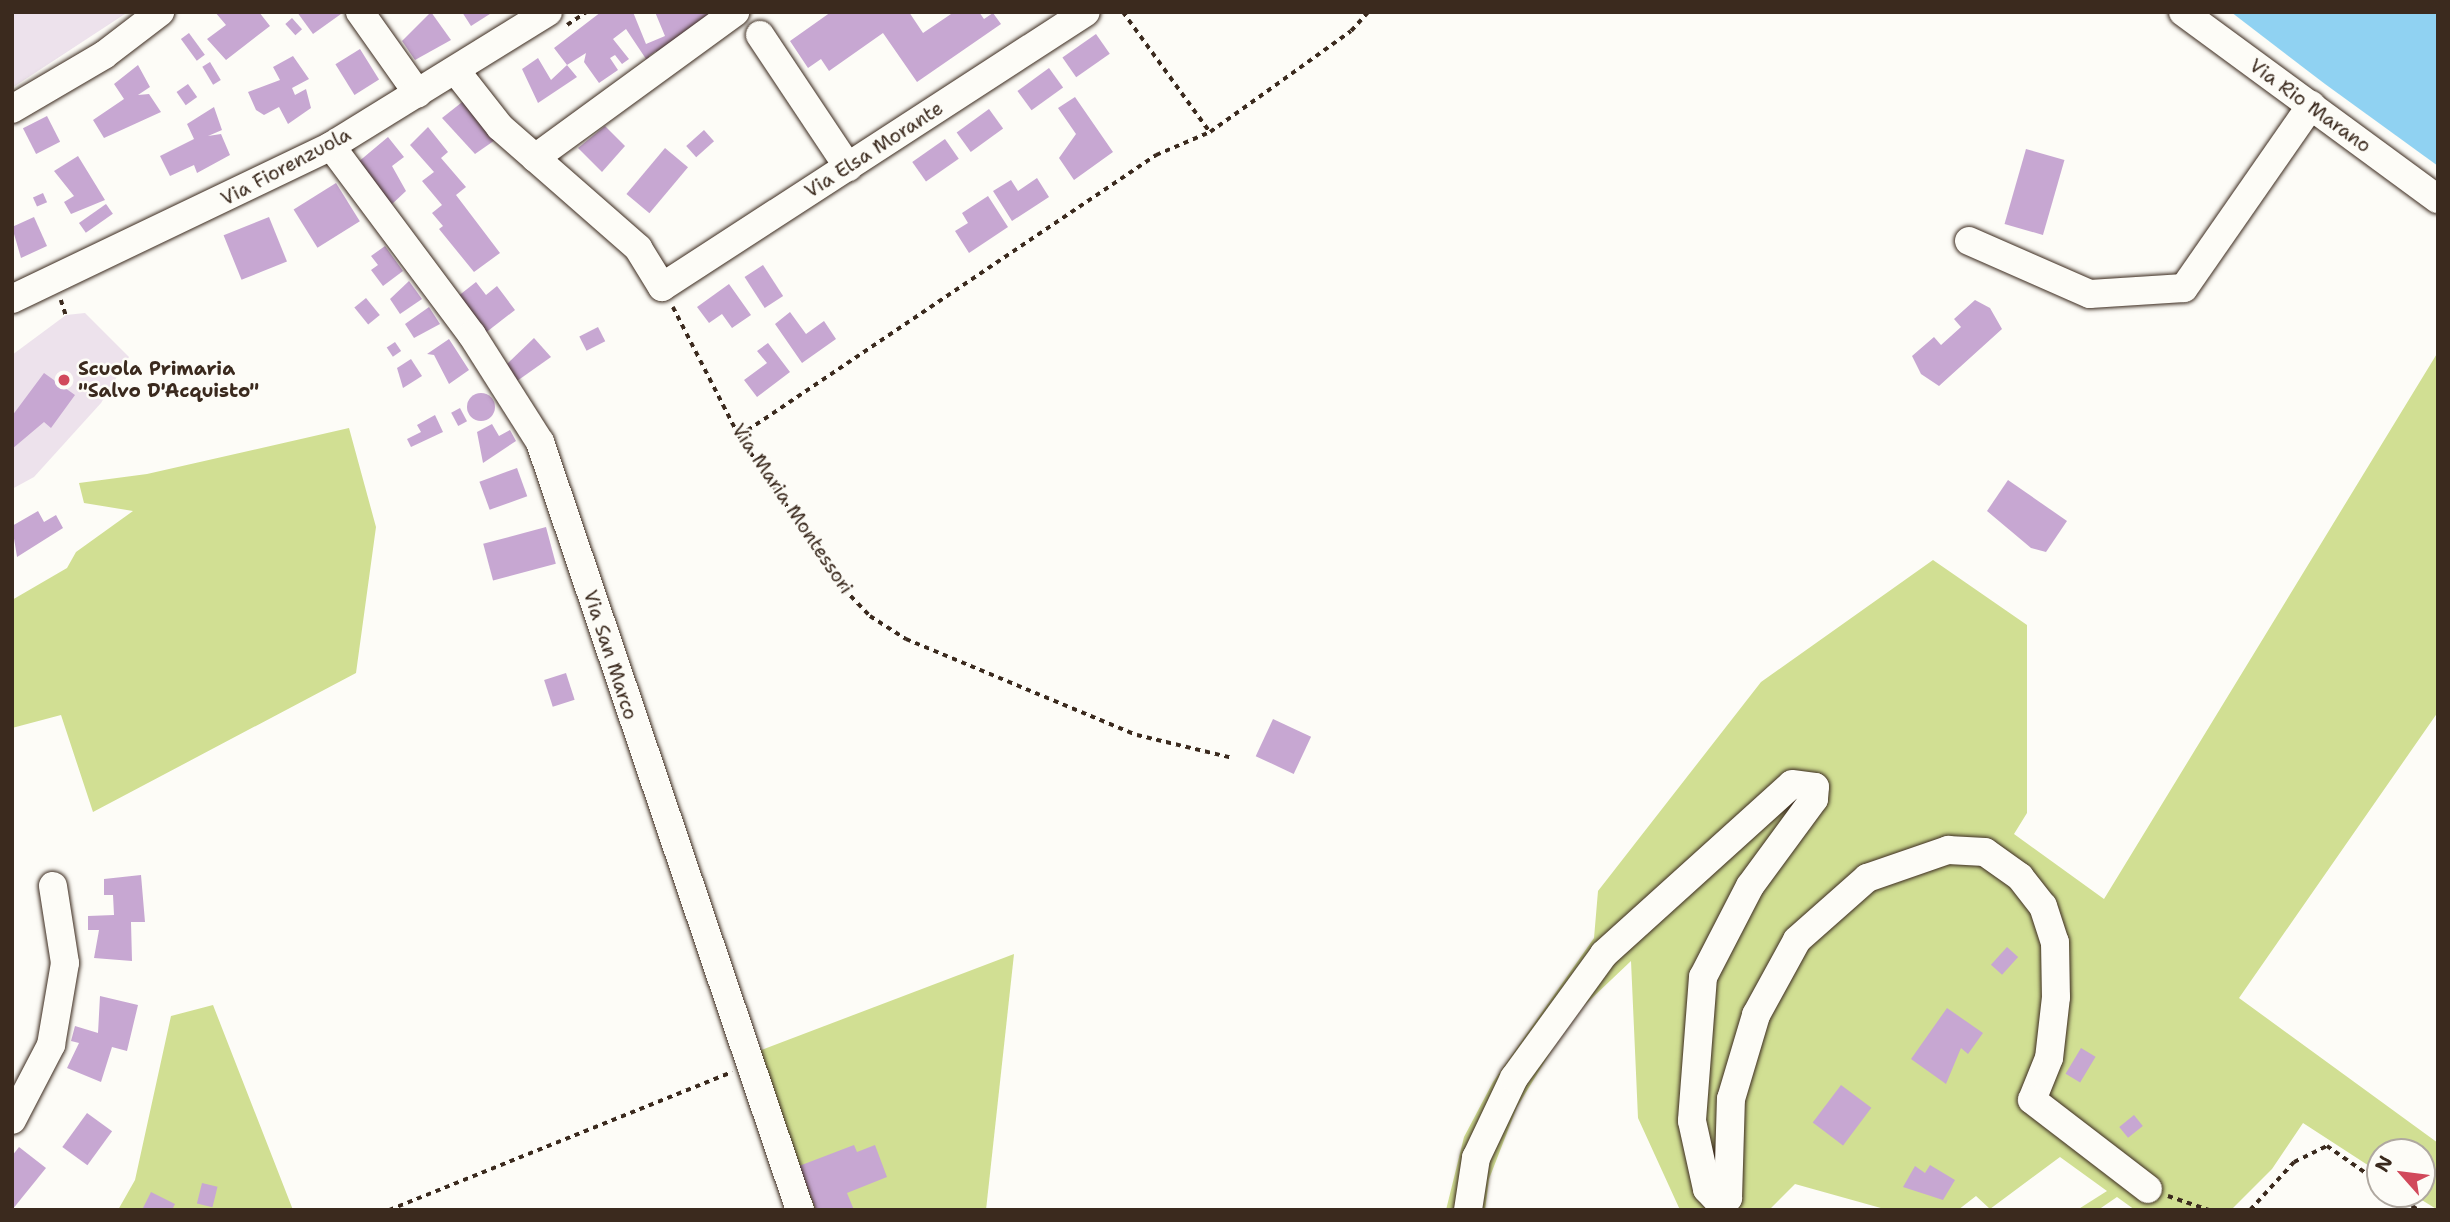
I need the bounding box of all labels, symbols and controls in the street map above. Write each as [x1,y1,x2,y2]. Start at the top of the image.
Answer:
street label: Via Rio Marano [2245,54,2375,158]
street label: Via Elsa Morante [801,97,947,203]
street label: Via Fiorenzuola [217,123,355,211]
place label: Scuola Primaria "Salvo D'Acquisto" [78,358,259,402]
marker: Scuola Primaria "Salvo D'Acquisto" [56,372,72,388]
street label: Via Maria Montessori [727,420,857,598]
street label: Via San Marco [578,587,642,723]
north arrow [2366,1138,2436,1208]
text: N [2369,1151,2398,1176]

